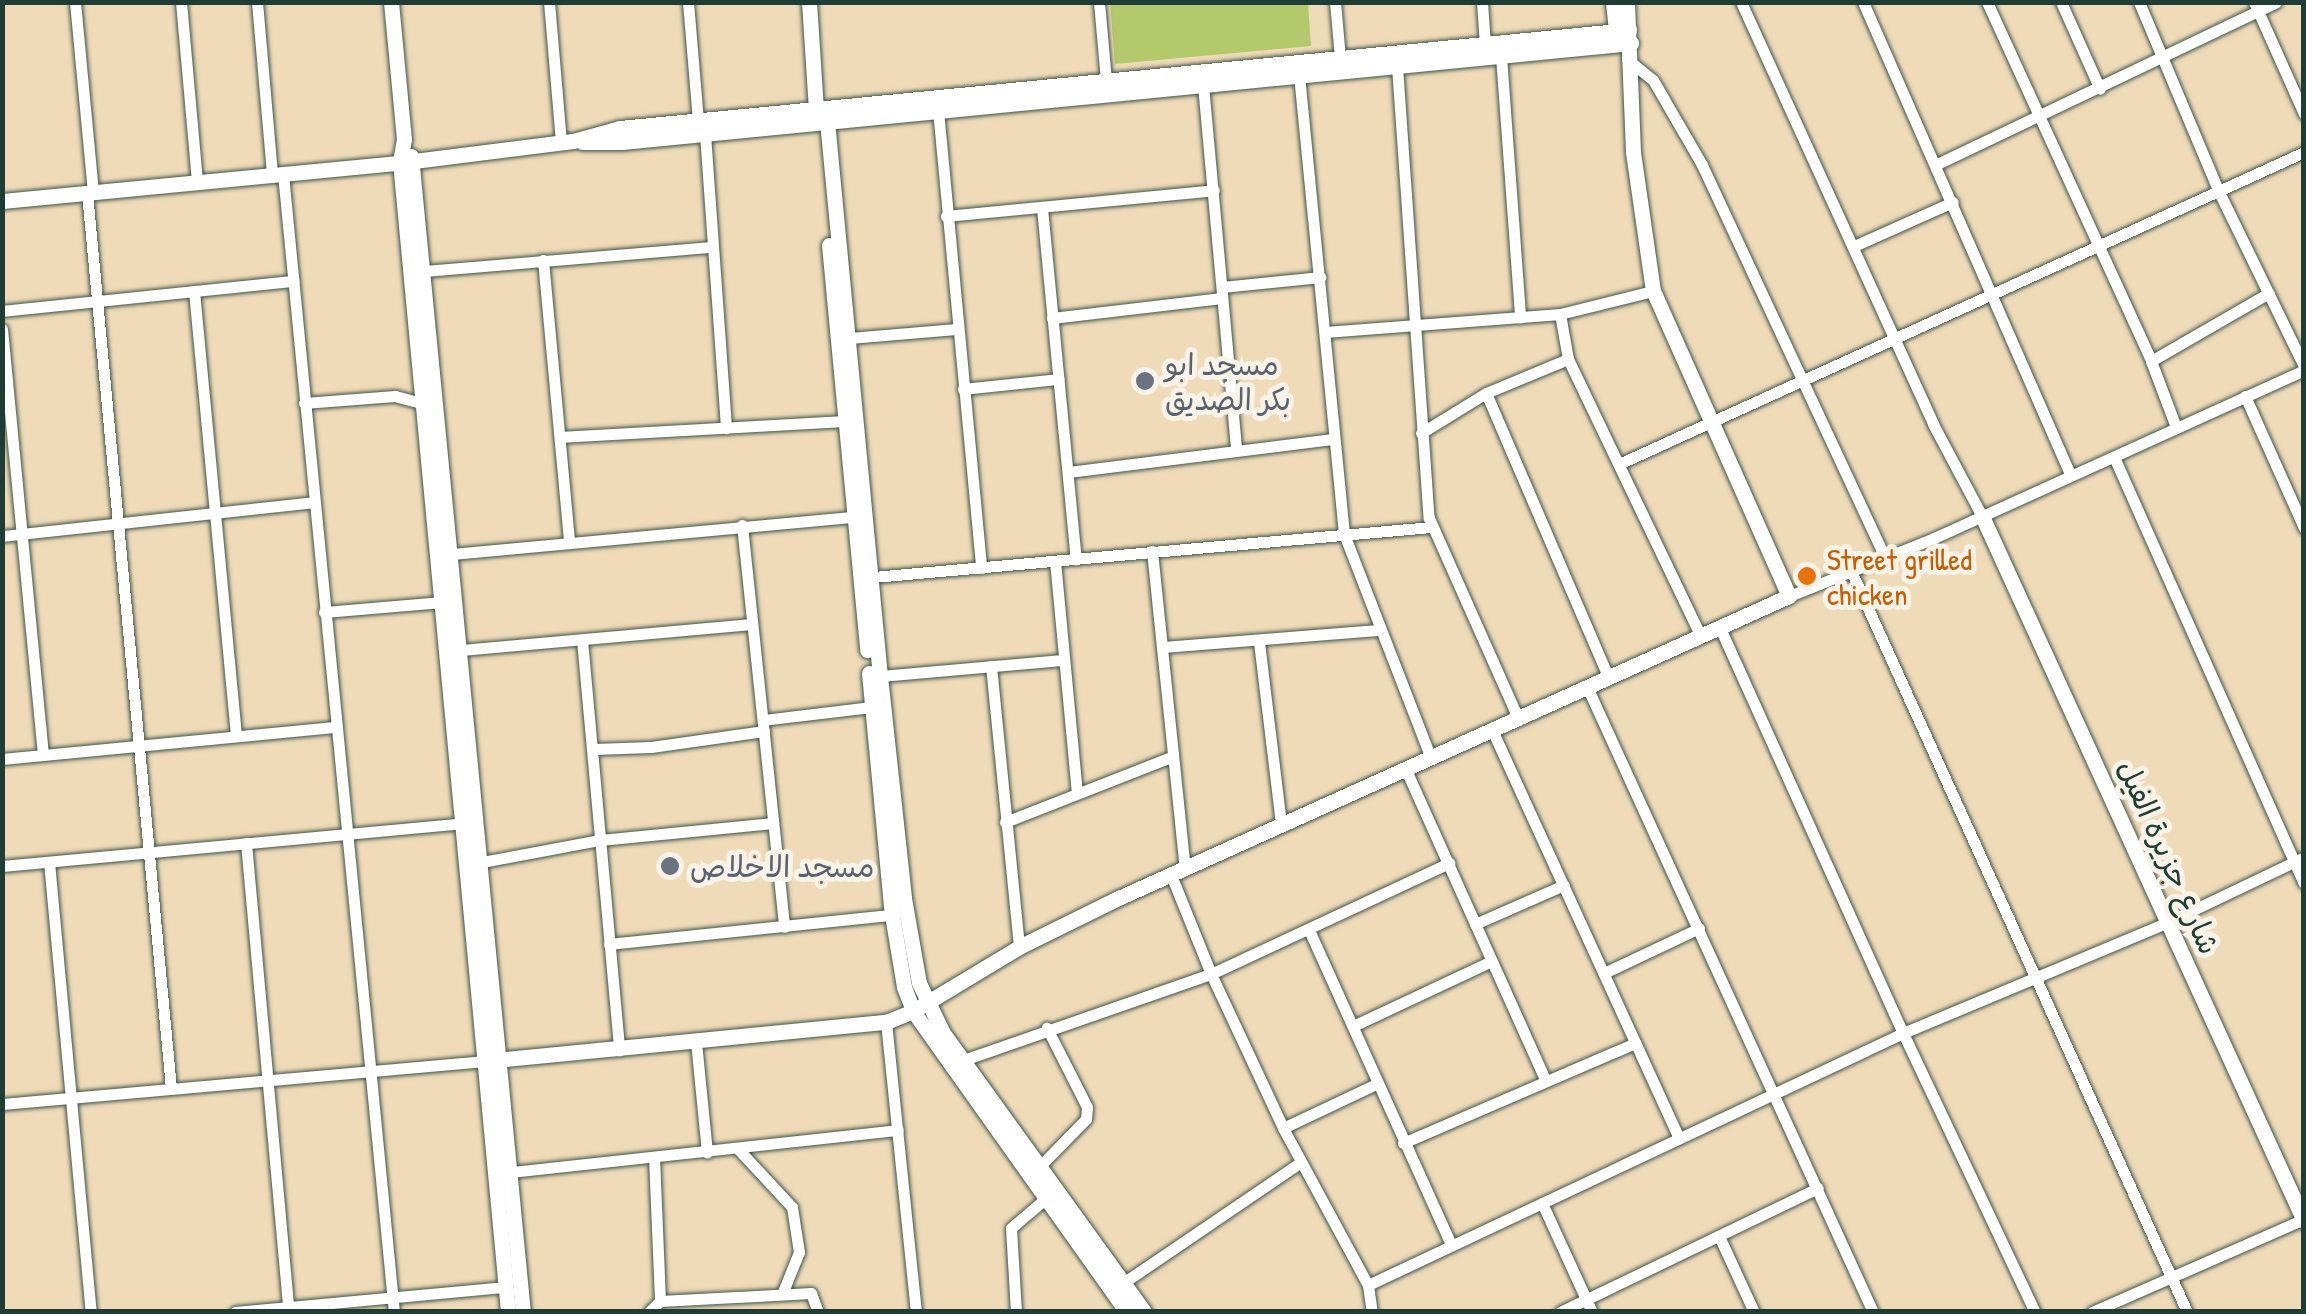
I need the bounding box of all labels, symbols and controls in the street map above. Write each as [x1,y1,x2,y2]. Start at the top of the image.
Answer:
place label: مسجد ابو بكر الصديق [1165,346,1291,416]
marker: مسجد ابو بكر الصديق [1134,370,1156,392]
place label: Street grilled chicken [1827,541,1972,612]
marker: Street grilled chicken [1796,565,1818,587]
street label: شارع جزيرة الفيل [2110,754,2228,960]
place label: مسجد الاخلاص [690,848,874,884]
marker: مسجد الاخلاص [659,855,681,877]

